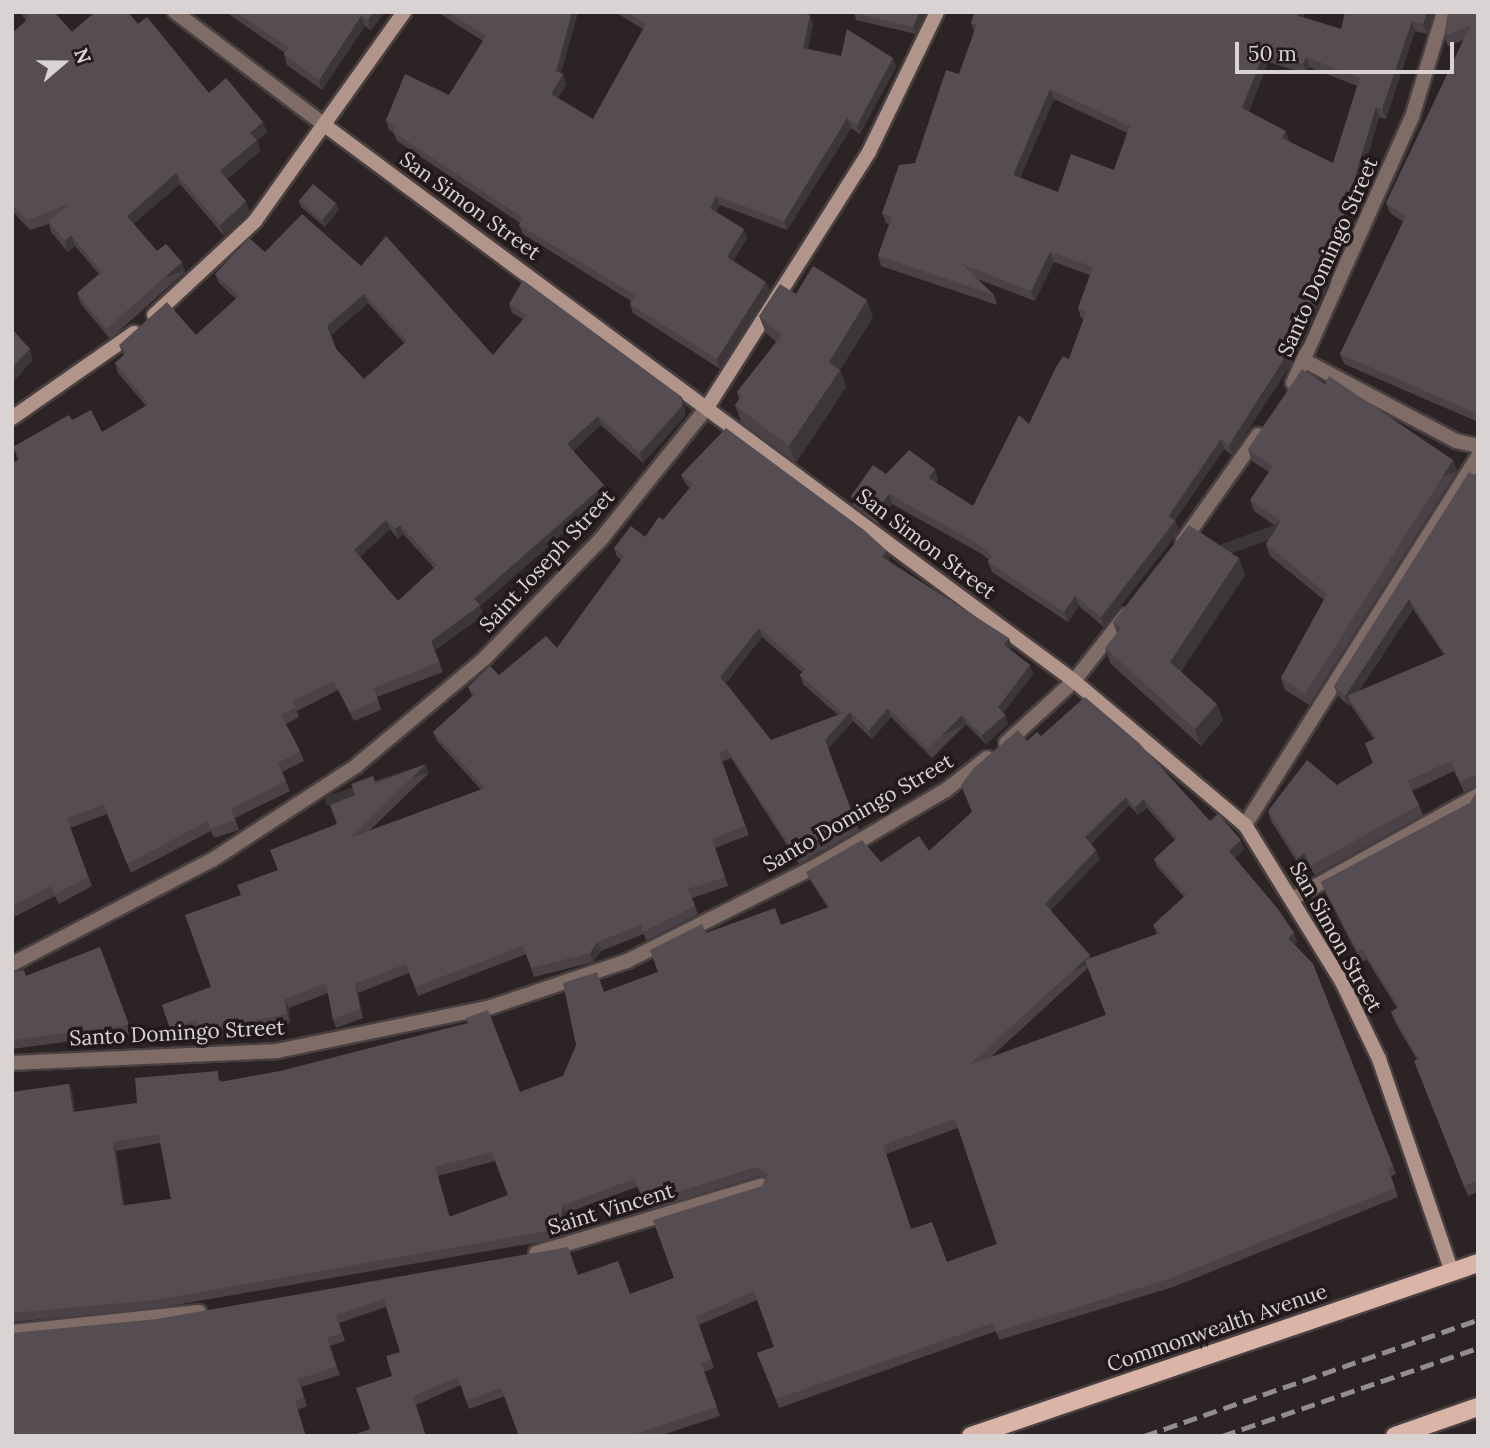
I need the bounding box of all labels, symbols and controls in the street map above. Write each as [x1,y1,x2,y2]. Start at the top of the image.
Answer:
north arrow [28,28,98,98]
scale bar [1238,28,1457,72]
text: 50 m [1248,40,1297,67]
text: N [69,45,97,67]
street label: San Simon Street [395,147,545,265]
street label: Santo Domingo Street [1273,153,1383,361]
street label: Saint Joseph Street [474,484,620,638]
street label: San Simon Street [852,484,1000,604]
street label: Santo Domingo Street [758,748,958,878]
street label: San Simon Street [1284,858,1388,1016]
street label: Santo Domingo Street [69,1015,285,1051]
street label: Saint Vincent [545,1178,677,1240]
street label: Commonwealth Avenue [1104,1278,1330,1378]

